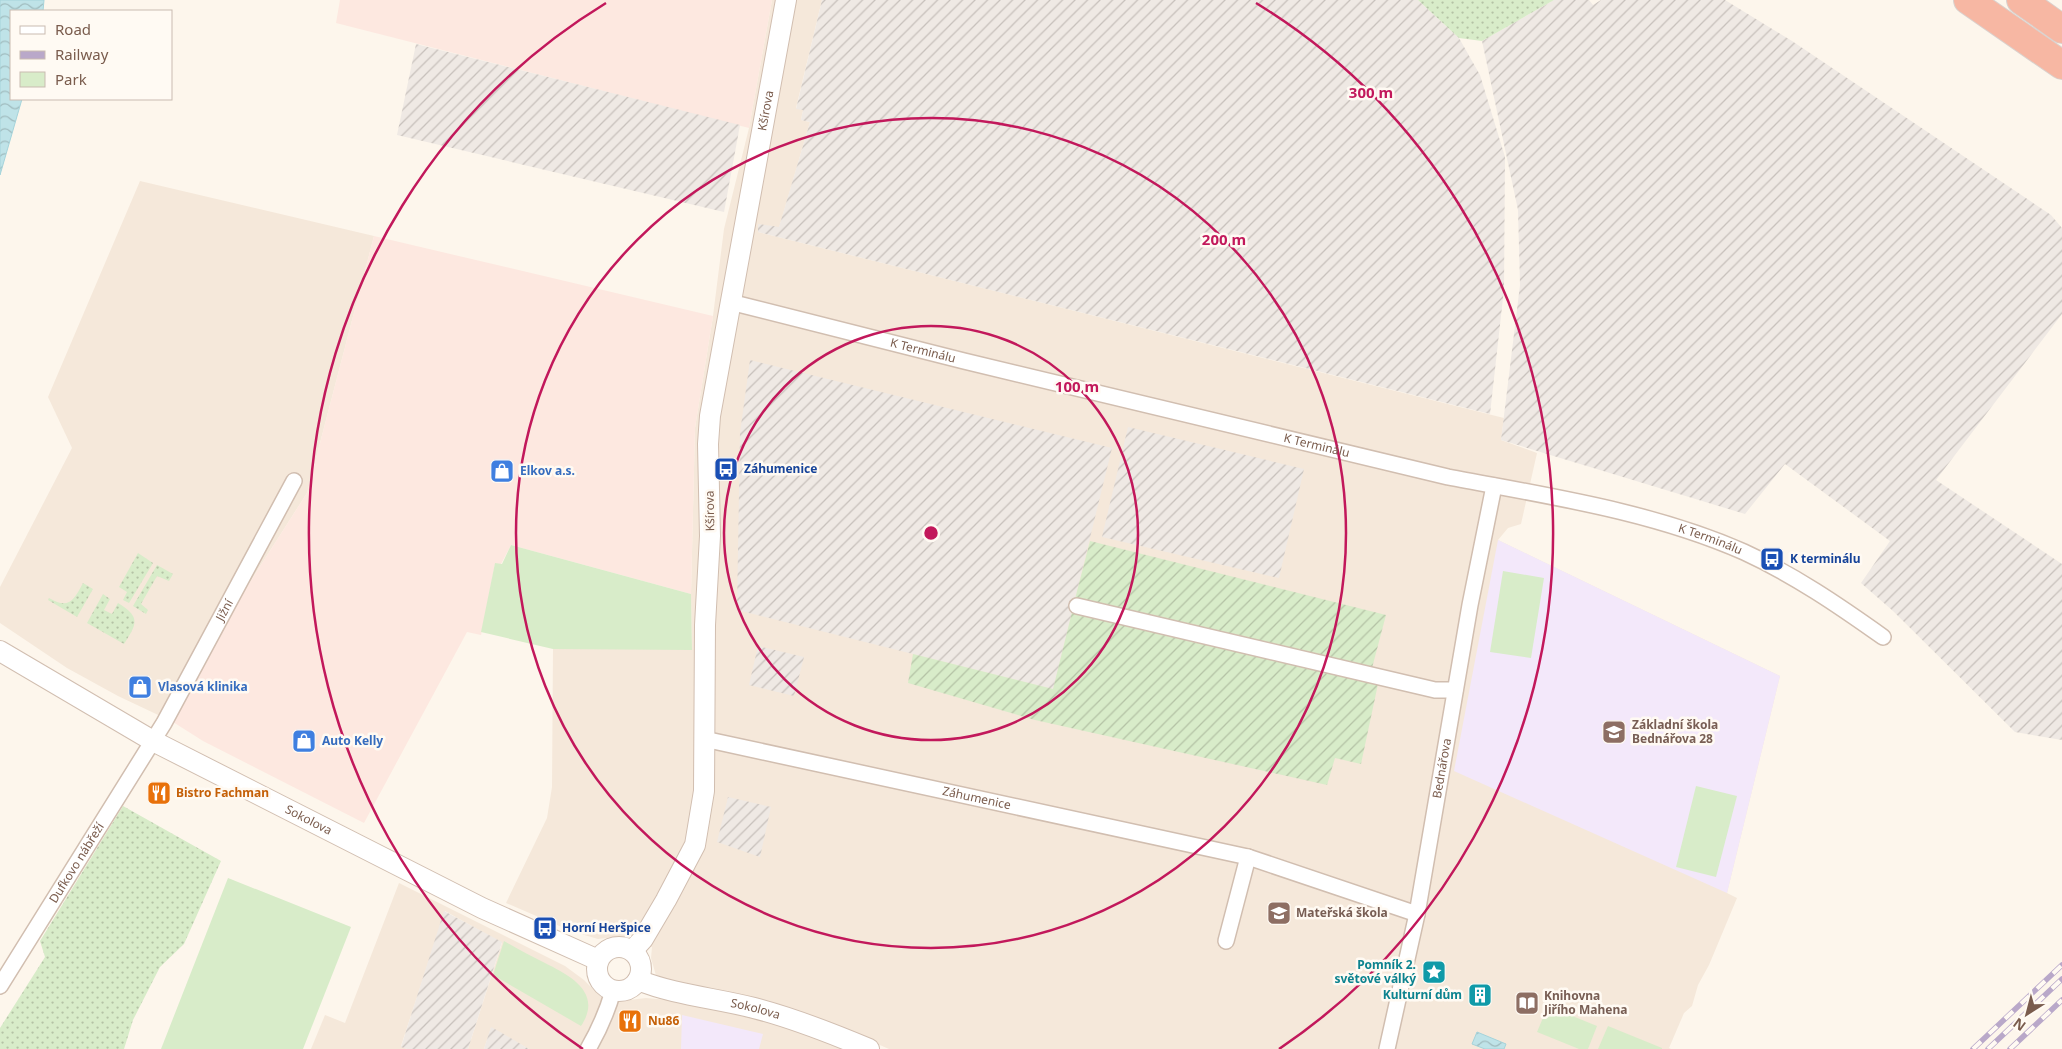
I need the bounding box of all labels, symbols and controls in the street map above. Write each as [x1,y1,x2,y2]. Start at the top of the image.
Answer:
legend [10,10,172,100]
text: Road [55,19,91,39]
text: Railway [55,44,109,64]
text: Park [55,69,87,89]
text: 300 m [1349,82,1393,102]
street label: Kšírova [753,89,777,132]
text: 200 m [1202,229,1246,249]
street label: K Terminálu [888,334,958,367]
text: 100 m [1055,376,1099,396]
street label: K Terminálu [1282,429,1351,461]
bus stop icon: Záhumenice [713,456,739,482]
shop icon: Elkov a.s. [489,458,515,484]
place label: Záhumenice [744,460,817,477]
place label: Elkov a.s. [520,462,575,479]
street label: Kšírova [701,490,718,532]
street label: K Terminálu [1676,519,1745,558]
centre of rings [922,524,940,542]
bus stop icon: K terminálu [1759,546,1785,572]
place label: K terminálu [1790,550,1860,567]
street label: Jižní [211,595,237,625]
shop icon: Vlasová klinika [127,674,153,700]
place label: Vlasová klinika [158,678,248,695]
place label: Základní škola Bednářova 28 [1632,716,1718,747]
school or university icon: Základní škola Bednářova 28 [1601,719,1627,745]
shop icon: Auto Kelly [291,728,317,754]
place label: Auto Kelly [322,732,383,749]
street label: Bednářova [1428,737,1455,800]
restaurant icon: Bistro Fachman [146,780,172,806]
street label: Záhumenice [941,782,1013,813]
place label: Bistro Fachman [176,784,269,801]
street label: Sokolova [282,801,335,839]
street label: Dufkovo nábřeží [45,818,108,906]
school or university icon: Mateřská škola [1266,900,1292,926]
place label: Mateřská škola [1296,904,1388,921]
bus stop icon: Horní Heršpice [532,915,558,941]
place label: Horní Heršpice [562,919,651,936]
place label: Pomník 2. světové válký [1334,956,1416,987]
place icon: Pomník 2. světové válký [1421,959,1447,985]
building icon: Kulturní dům [1467,982,1493,1008]
place label: Kulturní dům [1383,986,1462,1003]
place label: Knihovna Jiřího Mahena [1543,987,1627,1018]
north arrow [2002,989,2052,1039]
library icon: Knihovna Jiřího Mahena [1514,990,1540,1016]
street label: Sokolova [729,994,782,1023]
restaurant icon: Nu86 [617,1008,643,1034]
place label: Nu86 [648,1012,679,1029]
text: N [2009,1014,2029,1036]

